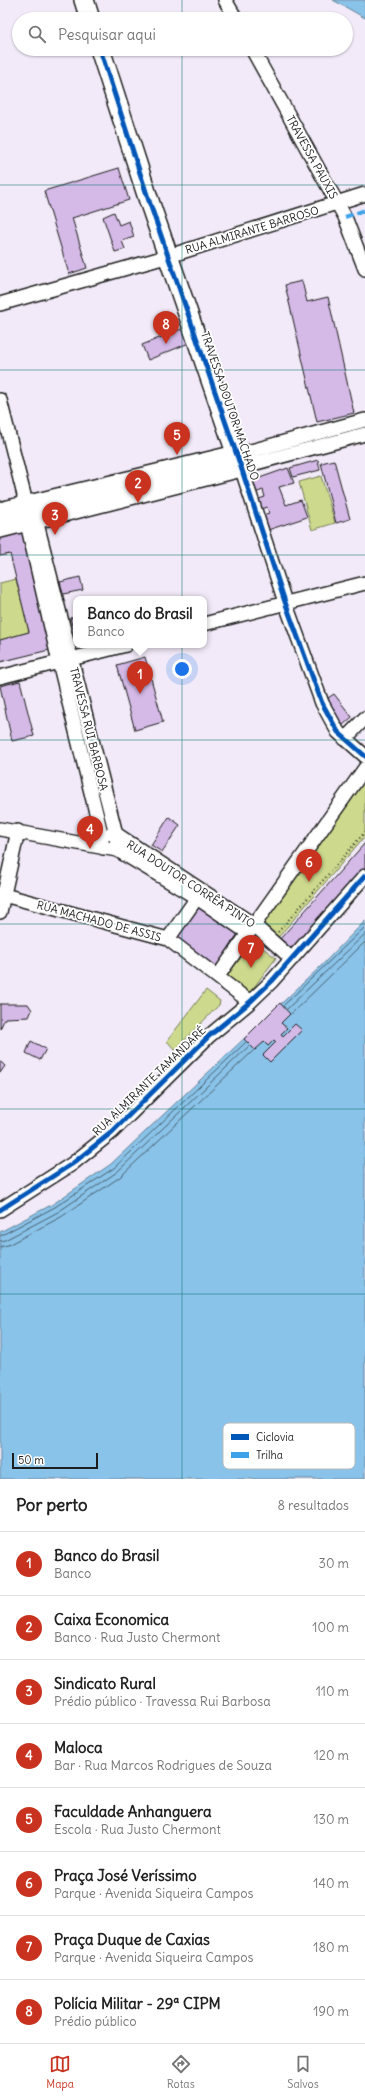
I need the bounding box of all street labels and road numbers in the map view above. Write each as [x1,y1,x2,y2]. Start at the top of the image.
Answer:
street label: TRAVESSA PAUXIS [283,113,341,201]
street label: RUA ALMIRANTE BARROSO [184,203,320,257]
street label: TRAVESSA DOUTOR MACHADO [198,330,262,482]
street label: TRAVESSA RUI BARBOSA [67,666,111,792]
street label: RUA DOUTOR CORRÊA PINTO [124,836,258,931]
street label: RUA MACHADO DE ASSIS [35,898,163,944]
street label: RUA ALMIRANTE TAMANDARÉ [89,1023,208,1139]

